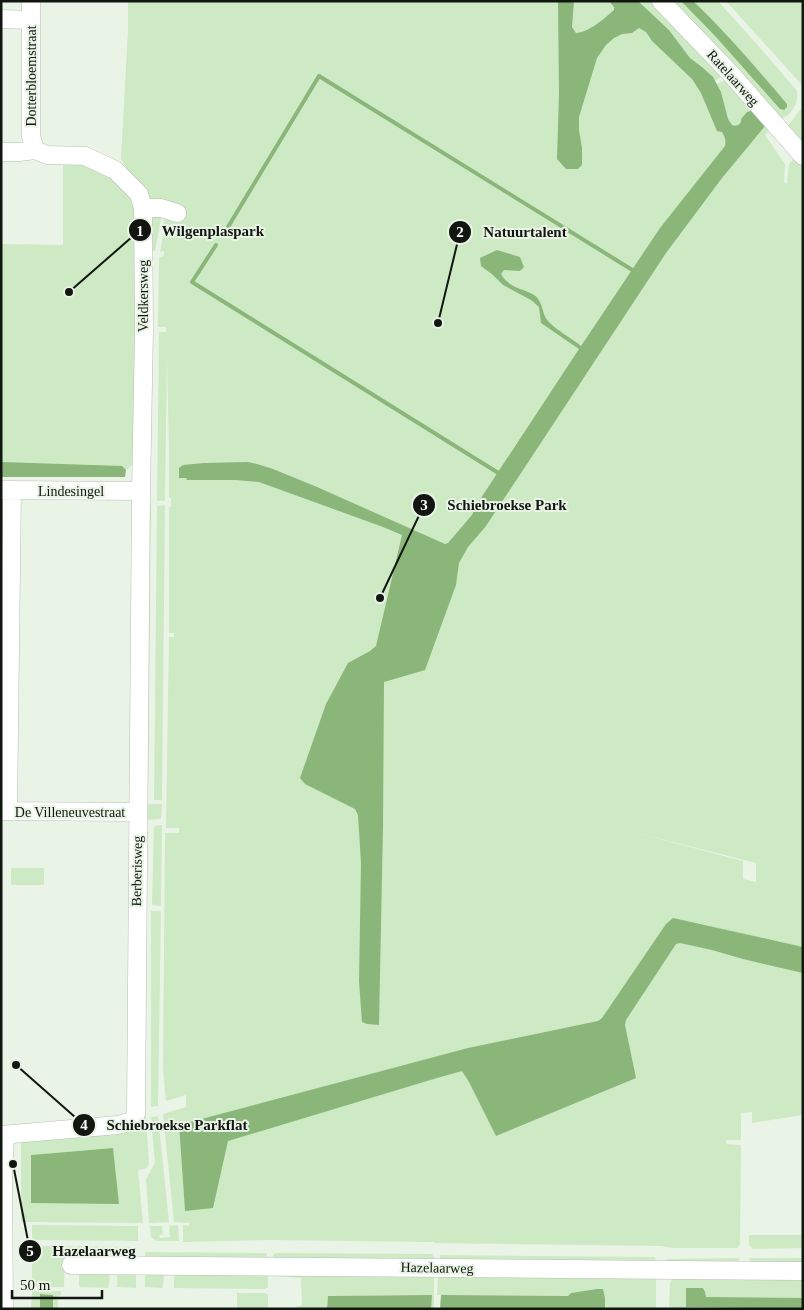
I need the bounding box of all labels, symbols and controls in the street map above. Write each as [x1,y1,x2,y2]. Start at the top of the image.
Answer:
street label: Dotterbloemstraat [24,25,39,127]
street label: Ratelaarweg [704,47,762,109]
callout: Wilgenplaspark [127,215,275,245]
callout: Natuurtalent [448,217,576,247]
text: 1 [136,223,144,239]
text: Wilgenplaspark [162,223,265,239]
text: 2 [456,224,464,240]
text: Natuurtalent [483,224,567,240]
street label: Veldkersweg [136,260,151,332]
street label: Lindesingel [38,484,104,499]
callout: Schiebroekse Park [412,490,576,520]
text: 3 [420,497,428,513]
text: Schiebroekse Park [447,497,567,513]
street label: De Villeneuvestraat [15,805,125,820]
street label: Berberisweg [129,835,145,907]
callout: Schiebroekse Parkflat [71,1110,257,1140]
text: 4 [80,1117,88,1133]
text: Schiebroekse Parkflat [107,1117,247,1133]
callout: Hazelaarweg [17,1236,145,1266]
text: 5 [26,1243,34,1259]
text: Hazelaarweg [52,1243,136,1259]
street label: Hazelaarweg [400,1260,474,1276]
scale bar [12,1268,102,1300]
text: 50 m [20,1277,51,1293]

